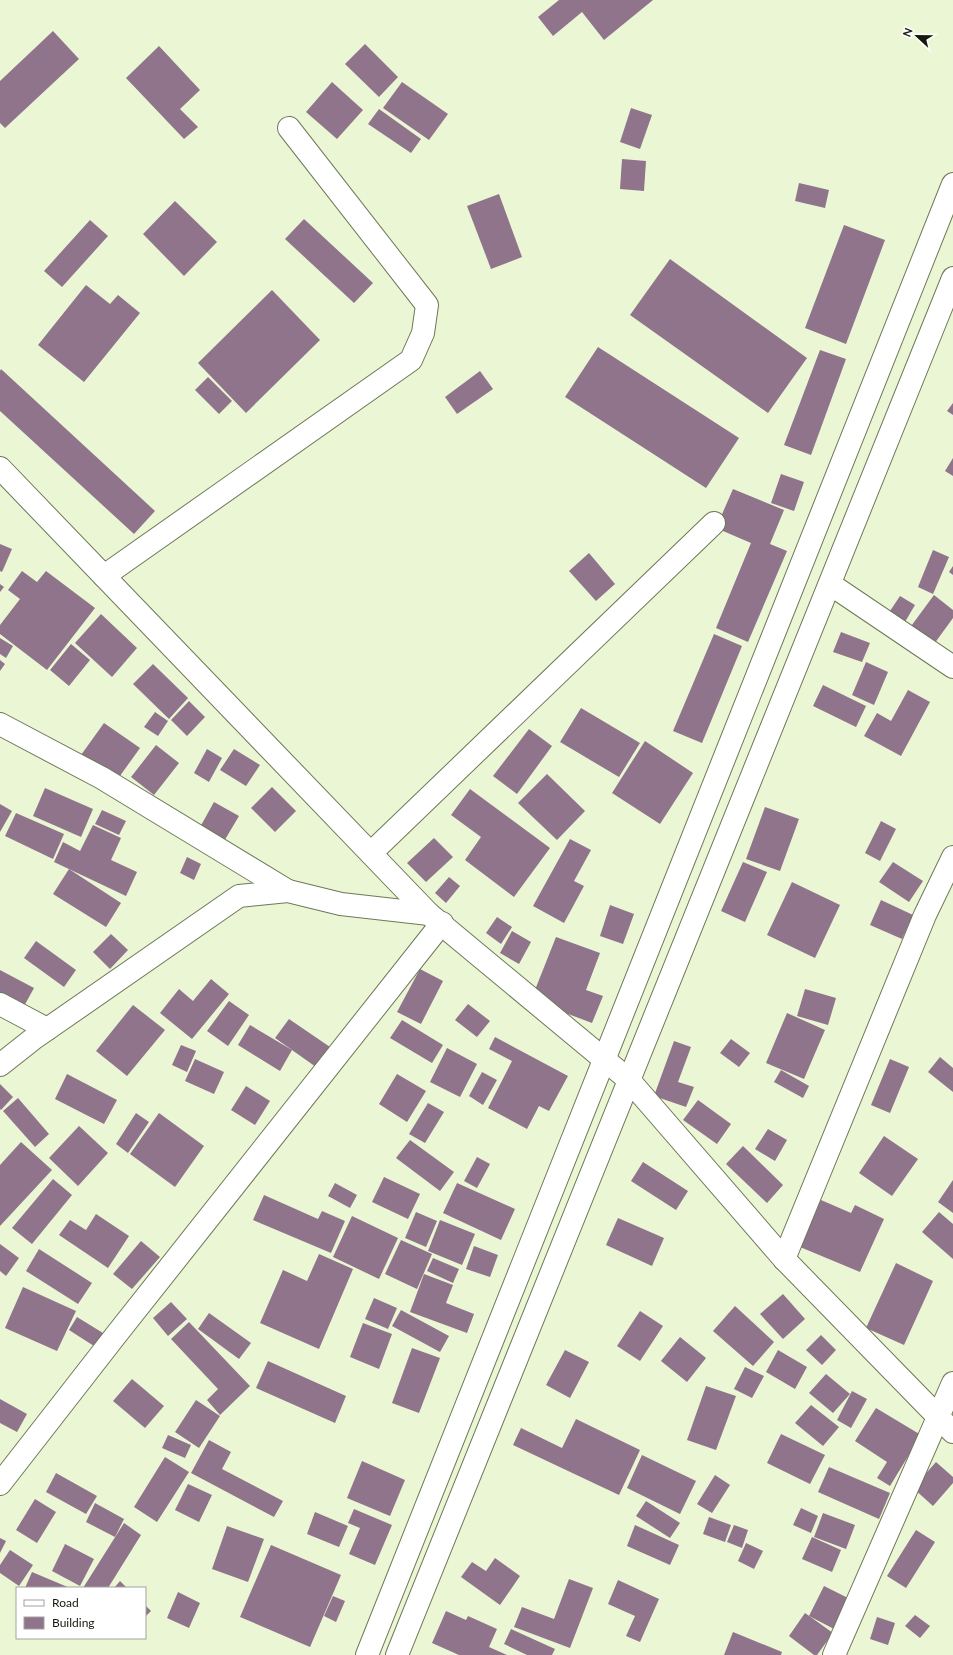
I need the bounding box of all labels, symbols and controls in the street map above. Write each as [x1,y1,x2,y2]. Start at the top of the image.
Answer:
north arrow [897,16,937,56]
text: N [900,26,915,38]
legend [16,1587,146,1639]
text: Road [52,1595,79,1610]
text: Building [52,1615,95,1630]

